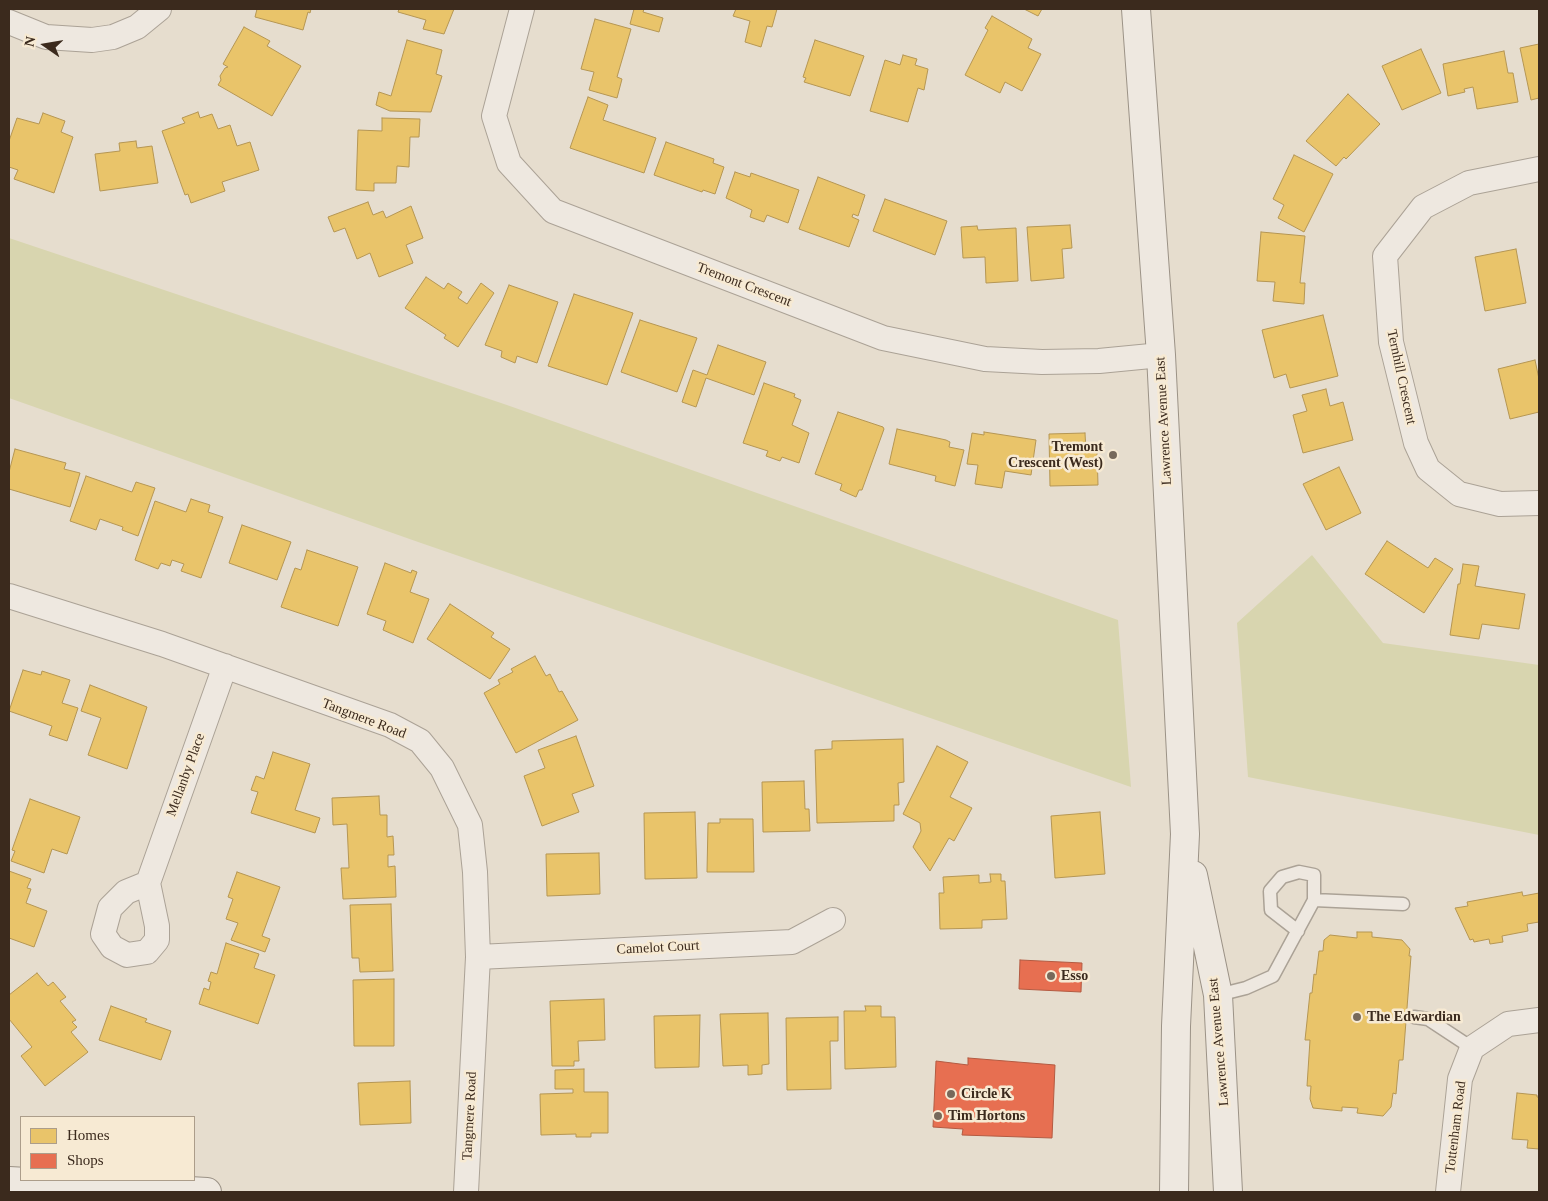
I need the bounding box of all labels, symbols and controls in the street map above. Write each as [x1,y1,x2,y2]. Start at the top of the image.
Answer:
north arrow [20,20,70,70]
text: N [21,35,38,48]
street label: Tremont Crescent [694,259,794,311]
street label: Ternhill Crescent [1383,328,1419,426]
street label: Lawrence Avenue East [1152,356,1176,486]
place label: Tremont Crescent (West) [1008,439,1103,472]
marker: Tremont Crescent (West) [1107,449,1119,461]
street label: Tangmere Road [320,695,408,743]
street label: Mellanby Place [163,731,209,819]
street label: Camelot Court [616,937,700,959]
place label: Esso [1061,968,1088,984]
marker: Esso [1045,970,1057,982]
street label: Lawrence Avenue East [1205,977,1233,1107]
place label: The Edwardian [1367,1009,1461,1025]
marker: The Edwardian [1351,1011,1363,1023]
street label: Tangmere Road [459,1071,481,1161]
street label: Tottenham Road [1442,1080,1470,1174]
place label: Circle K [961,1086,1012,1102]
marker: Circle K [945,1088,957,1100]
place label: Tim Hortons [948,1108,1025,1124]
marker: Tim Hortons [932,1110,944,1122]
legend [20,1116,195,1181]
text: Homes [67,1127,110,1143]
text: Shops [67,1152,104,1168]

